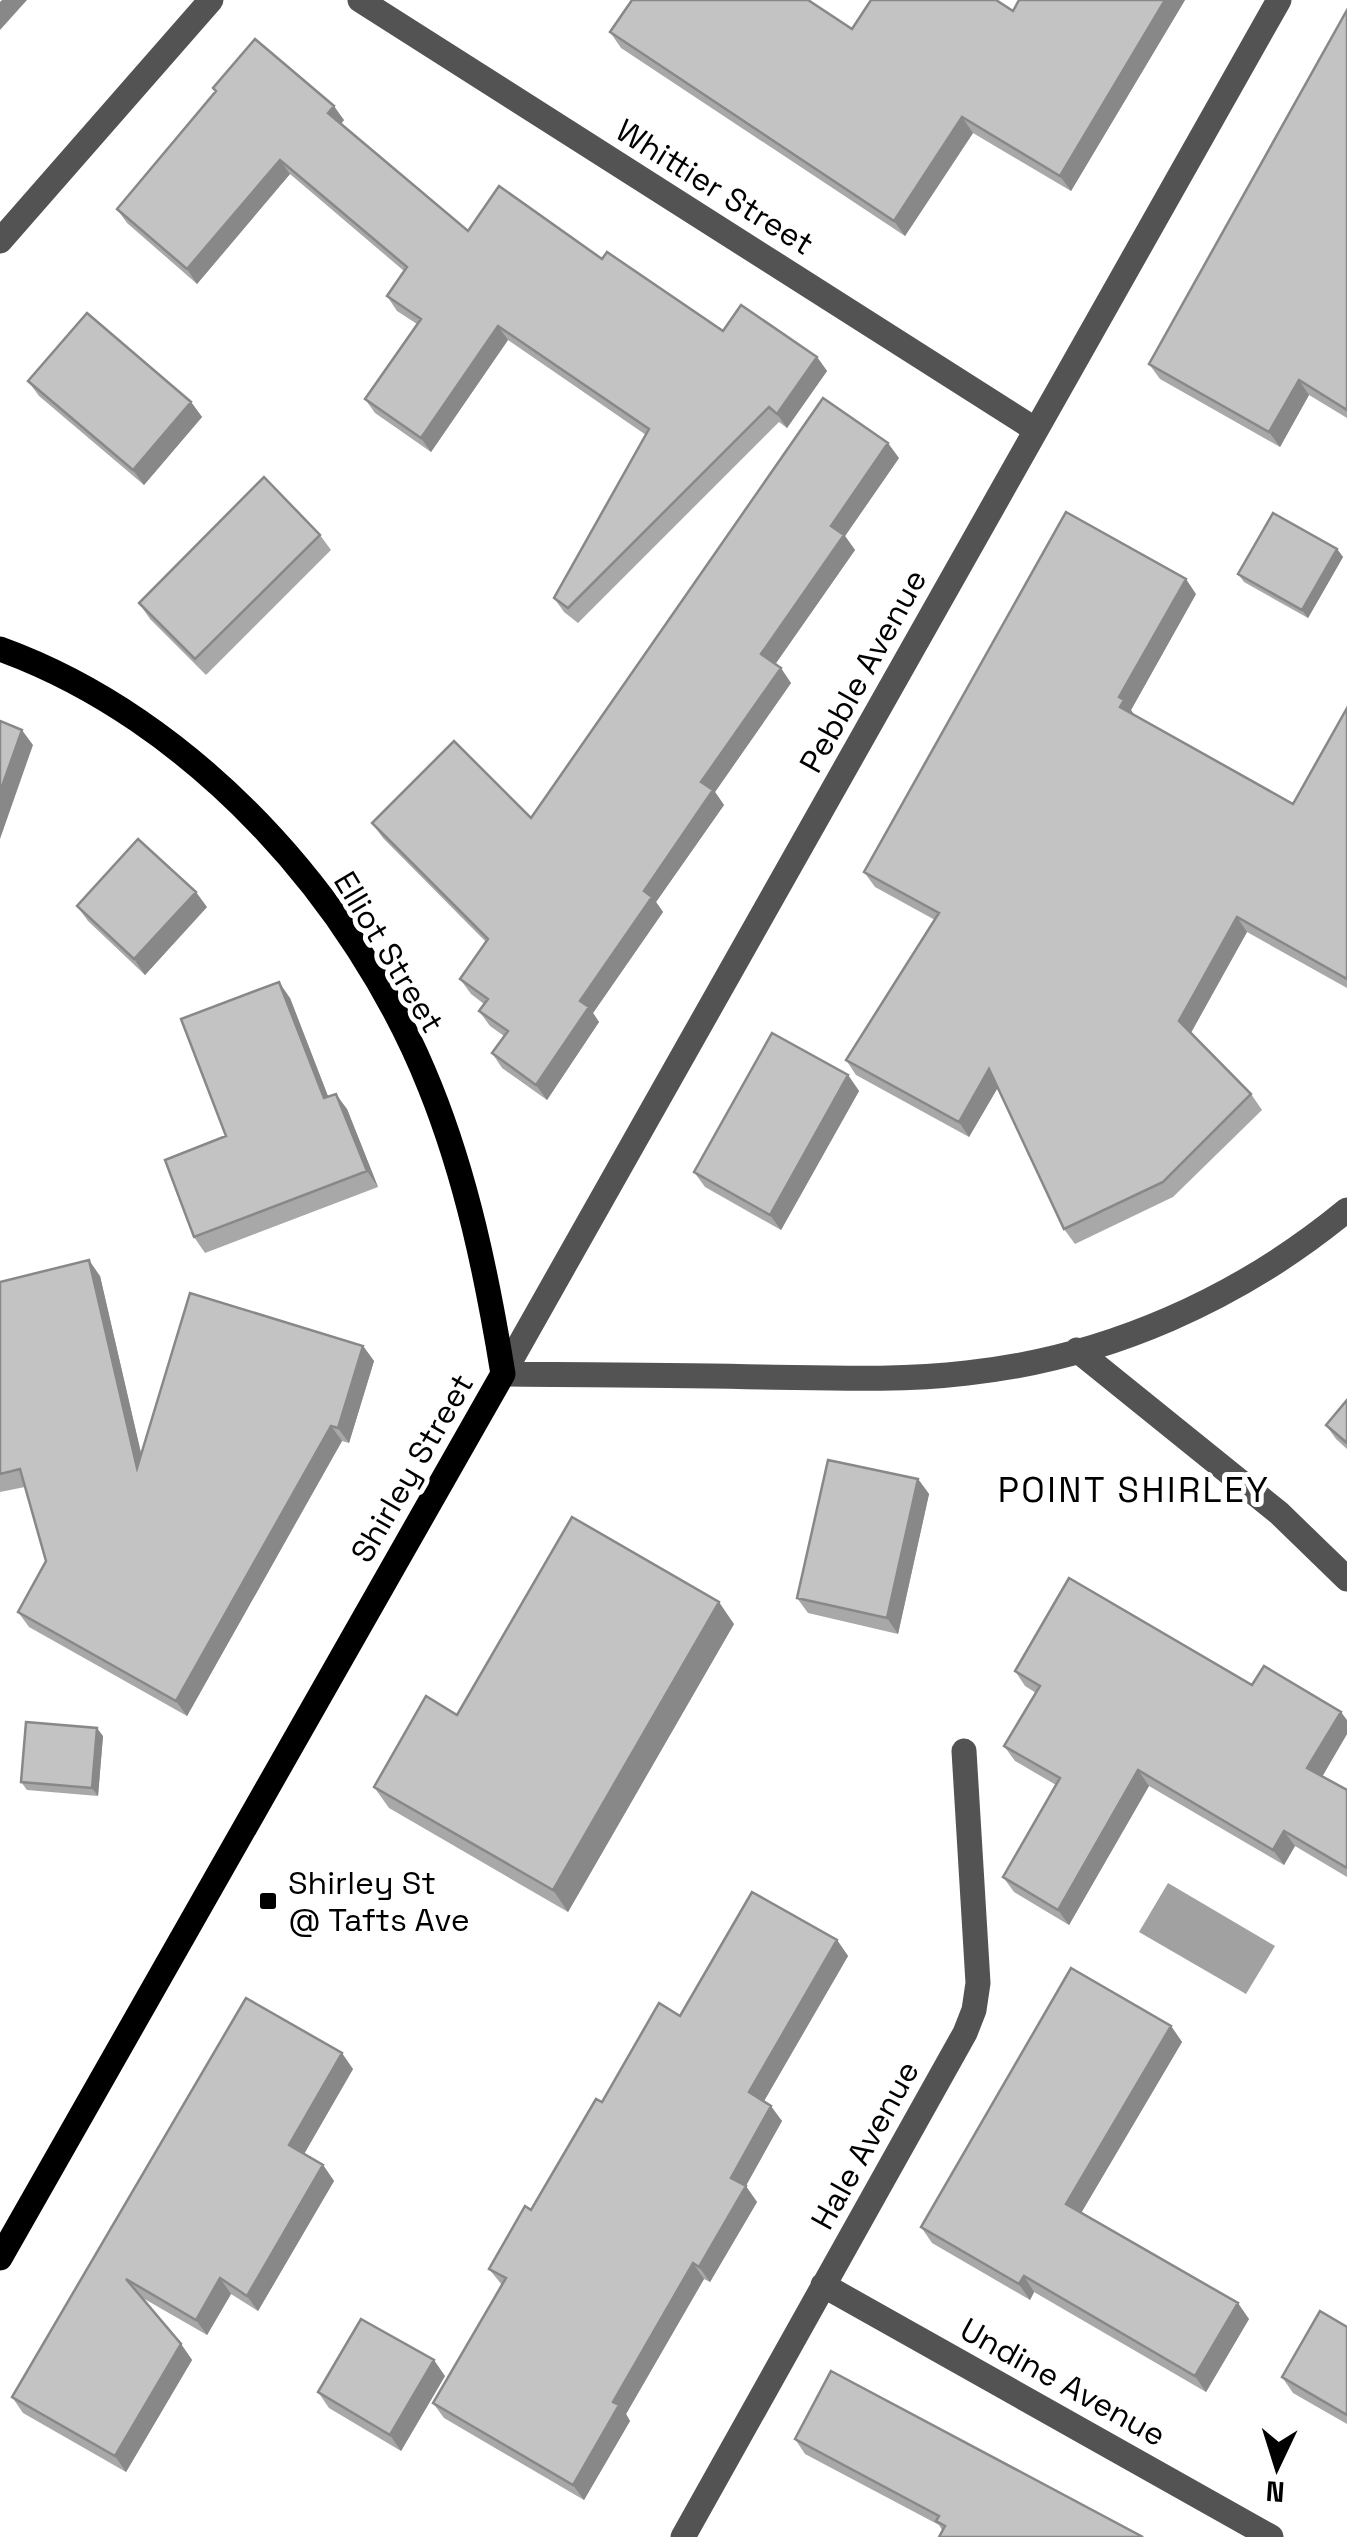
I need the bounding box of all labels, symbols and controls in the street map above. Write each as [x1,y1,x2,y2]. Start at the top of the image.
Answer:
street label: Whittier Street [609,110,821,264]
street label: Pebble Avenue [791,562,935,780]
street label: Elliot Street [325,864,453,1040]
street label: Shirley Street [342,1366,482,1570]
district label: POINT SHIRLEY [998,1468,1270,1512]
place label: Shirley St @ Tafts Ave [288,1863,470,1940]
marker: Shirley St @ Tafts Ave [257,1890,279,1912]
street label: Hale Avenue [802,2054,928,2236]
street label: Undine Avenue [953,2309,1173,2455]
north arrow [1227,2417,1327,2517]
text: N [1265,2473,1286,2511]

